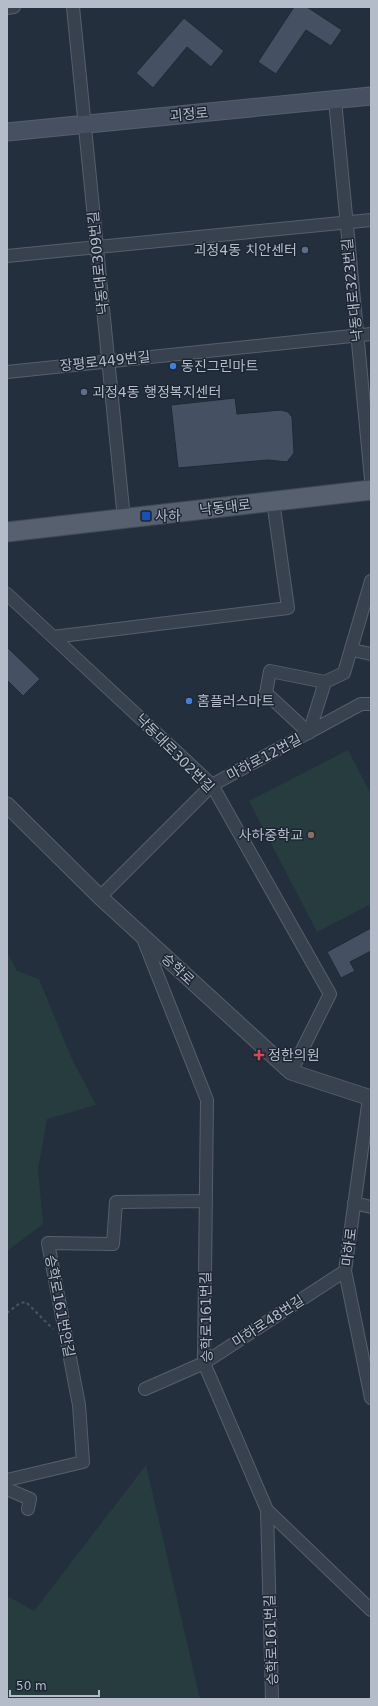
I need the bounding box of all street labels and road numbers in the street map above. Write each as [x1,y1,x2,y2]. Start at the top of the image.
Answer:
street label: 괴정로 [169,104,209,124]
street label: 낙동대로309번길 [85,210,111,316]
street label: 낙동대로323번길 [339,237,365,343]
street label: 장평로449번길 [59,348,151,374]
street label: 낙동대로 [198,496,252,518]
street label: 낙동대로302번길 [133,711,217,795]
street label: 마하로12번길 [224,731,304,783]
street label: 승학로 [158,950,198,988]
street label: 마하로 [339,1227,359,1267]
street label: 승학로161번안길 [42,1253,78,1359]
street label: 승학로161번길 [197,1271,215,1363]
street label: 마하로48번길 [229,1292,307,1350]
street label: 승학로161번길 [261,1594,281,1686]

